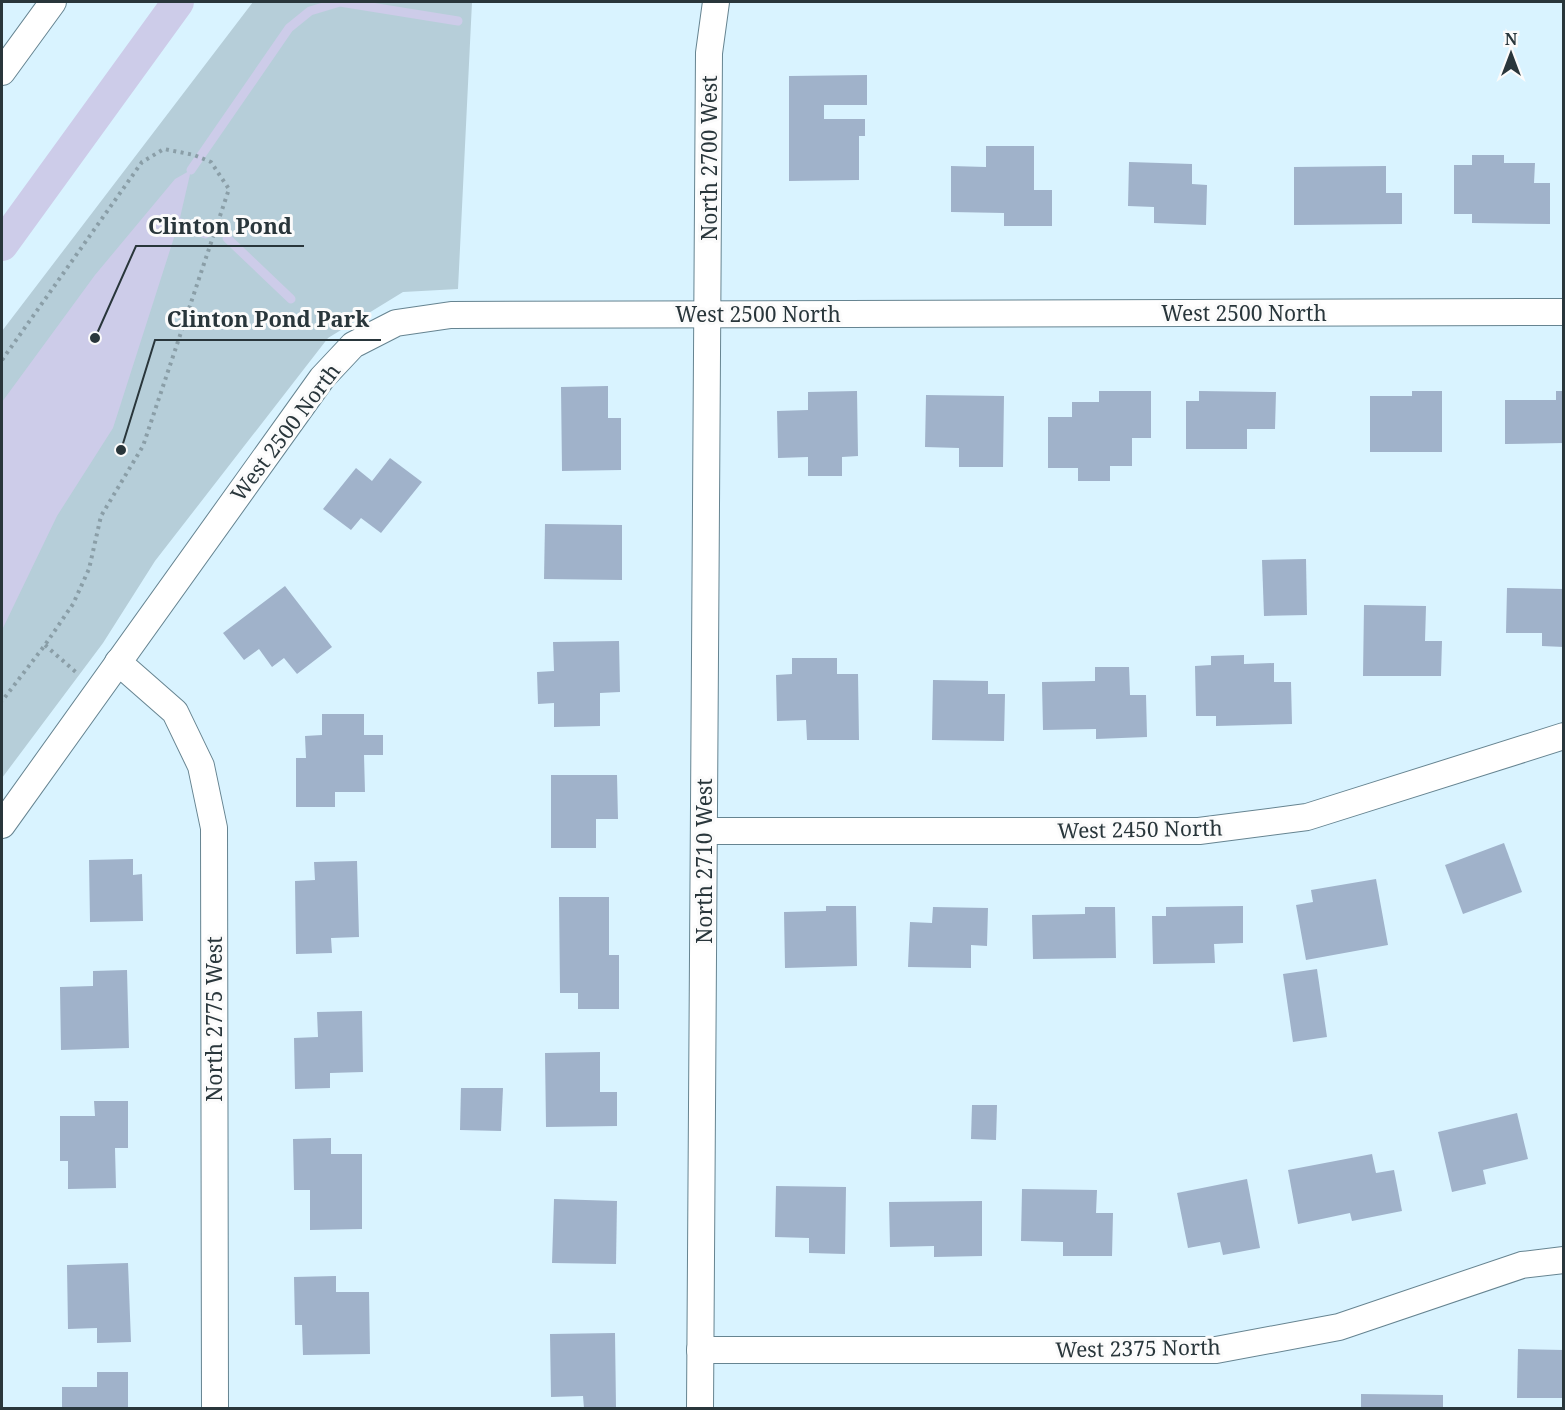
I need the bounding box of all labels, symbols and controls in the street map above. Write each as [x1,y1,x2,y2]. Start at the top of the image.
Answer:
north arrow [1481,24,1541,84]
text: N [1505,28,1518,50]
street label: North 2700 West [695,75,723,241]
callout: Clinton Pond [136,206,304,246]
text: Clinton Pond [148,210,292,240]
street label: West 2500 North [1161,299,1327,327]
callout: Clinton Pond Park [155,300,381,340]
street label: West 2500 North [675,300,841,328]
text: Clinton Pond Park [167,303,369,333]
street label: West 2500 North [224,357,346,507]
street label: North 2710 West [690,778,718,944]
street label: West 2450 North [1057,814,1223,844]
street label: North 2775 West [200,936,228,1102]
street label: West 2375 North [1055,1333,1221,1363]

